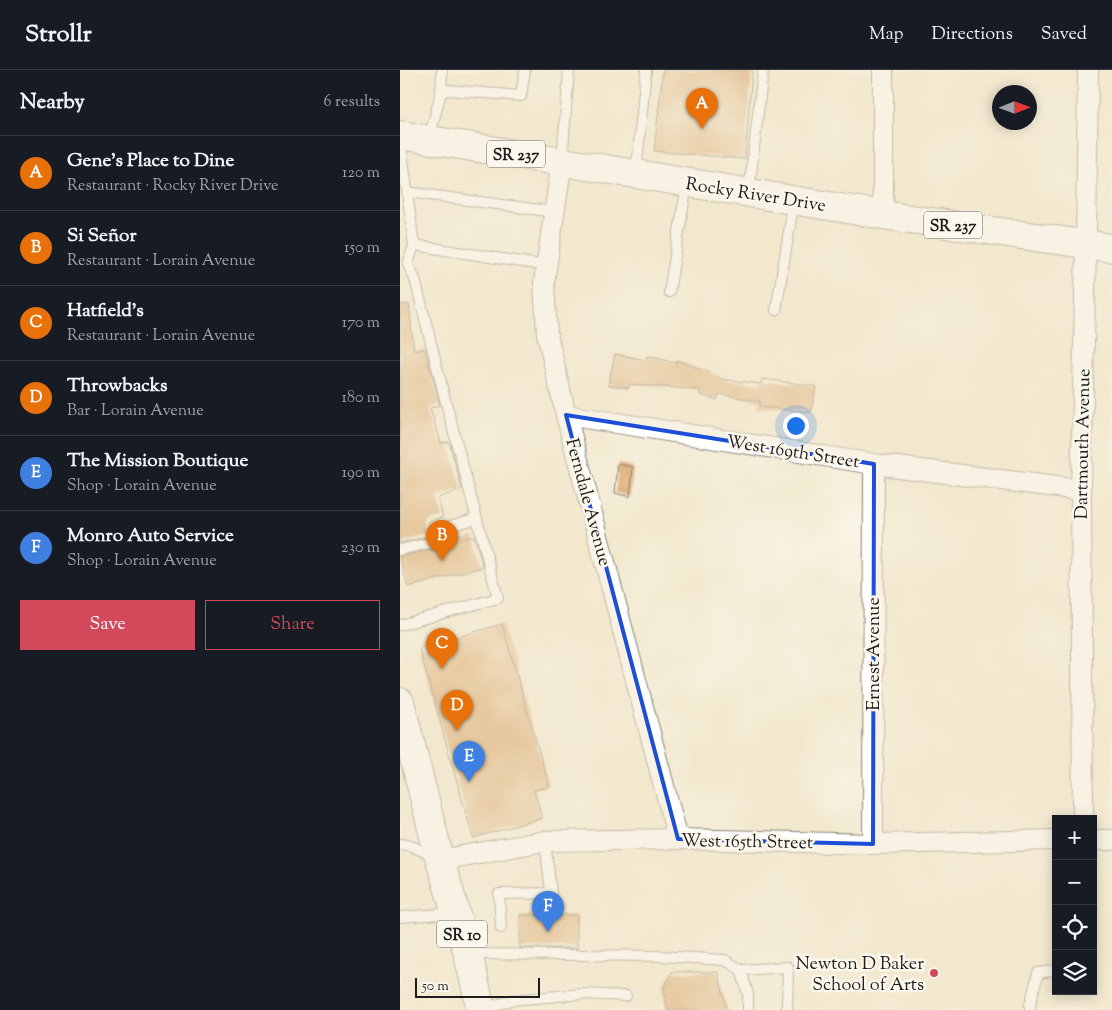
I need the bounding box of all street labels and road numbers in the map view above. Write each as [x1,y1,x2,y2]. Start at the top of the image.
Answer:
road number: SR 237 [487,140,545,168]
street label: Rocky River Drive [684,172,828,220]
road number: SR 237 [924,212,982,238]
street label: Dartmouth Avenue [1070,368,1098,520]
street label: West 169th Street [724,430,861,476]
street label: Ferndale Avenue [558,436,617,569]
street label: Ernest Avenue [862,597,888,711]
street label: West 165th Street [681,829,813,857]
road number: SR 10 [437,921,487,948]

